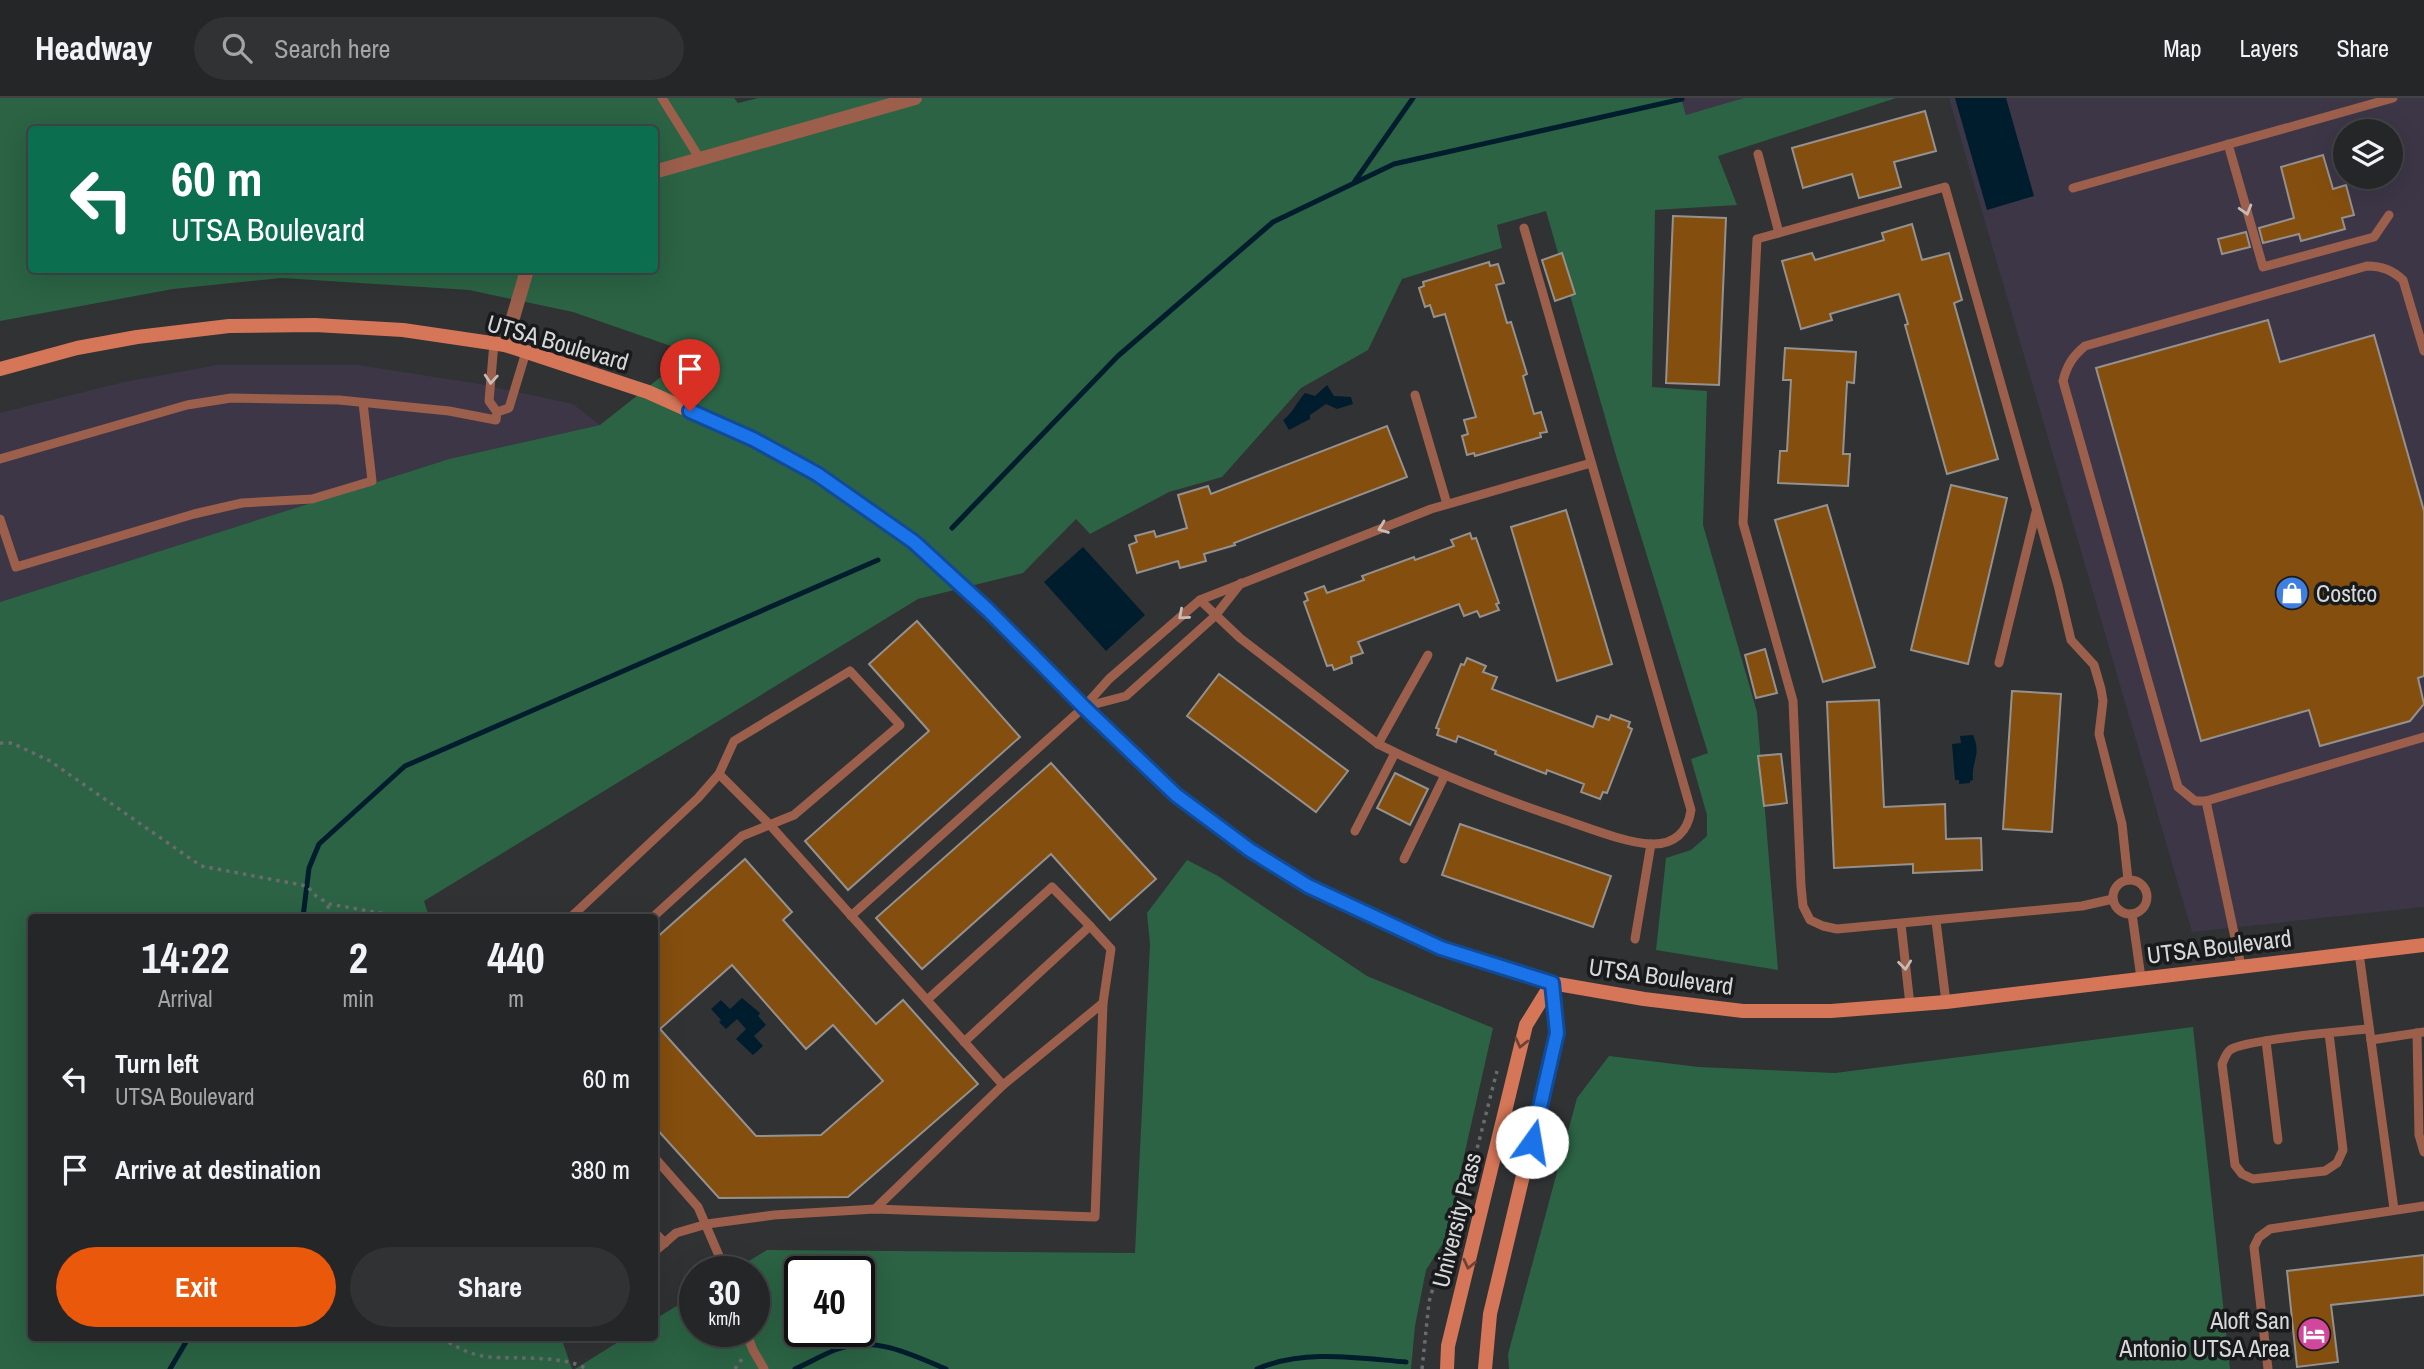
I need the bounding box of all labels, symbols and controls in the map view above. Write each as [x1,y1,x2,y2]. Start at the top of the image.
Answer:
search box [194,17,684,80]
text: Headway [35,26,152,70]
icon: search [218,29,256,67]
text: Search here [274,31,390,66]
text: Map [2163,32,2201,64]
text: Layers [2239,32,2298,64]
text: Share [2336,32,2389,64]
map controls [2333,119,2403,189]
button: layers [2333,119,2403,189]
text: 60 m [171,145,263,211]
icon: left [56,154,147,245]
one-way arrow [2238,204,2253,216]
text: UTSA Boulevard [171,208,365,251]
street label: UTSA Boulevard [484,307,632,377]
pin [660,339,720,411]
icon: arrive [671,350,709,388]
one-way arrow [484,374,499,385]
one-way arrow [1377,519,1389,533]
shop icon: Costco [2273,574,2311,612]
place label: Costco [2316,577,2377,609]
one-way arrow [1179,607,1192,619]
street label: UTSA Boulevard [2145,921,2293,971]
text: 14:22 [141,930,229,986]
text: 2 [349,930,368,986]
text: 440 [487,930,545,986]
street label: UTSA Boulevard [1587,950,1735,1002]
one-way arrow [1897,960,1912,971]
text: Arrival [158,983,213,1014]
text: min [343,983,374,1014]
text: m [508,983,524,1014]
one-way arrow [1515,1037,1530,1049]
text: Turn left [115,1046,199,1081]
icon: left [56,1060,94,1098]
text: 60 m [583,1061,630,1096]
text: UTSA Boulevard [115,1081,254,1112]
position arrow [1495,1105,1569,1179]
street label: University Pass [1424,1149,1488,1291]
icon: arrive [56,1151,94,1189]
text: Arrive at destination [115,1152,321,1187]
text: 380 m [571,1152,630,1187]
button: Exit [56,1247,336,1327]
button: Share [350,1247,630,1327]
speed limit sign: 40 [784,1256,875,1347]
one-way arrow [1463,1258,1477,1270]
text: 30 [709,1269,740,1316]
place label: Aloft San Antonio UTSA Area [2118,1304,2290,1364]
text: km/h [709,1306,741,1331]
hotel icon: Aloft San Antonio UTSA Area [2295,1315,2333,1353]

